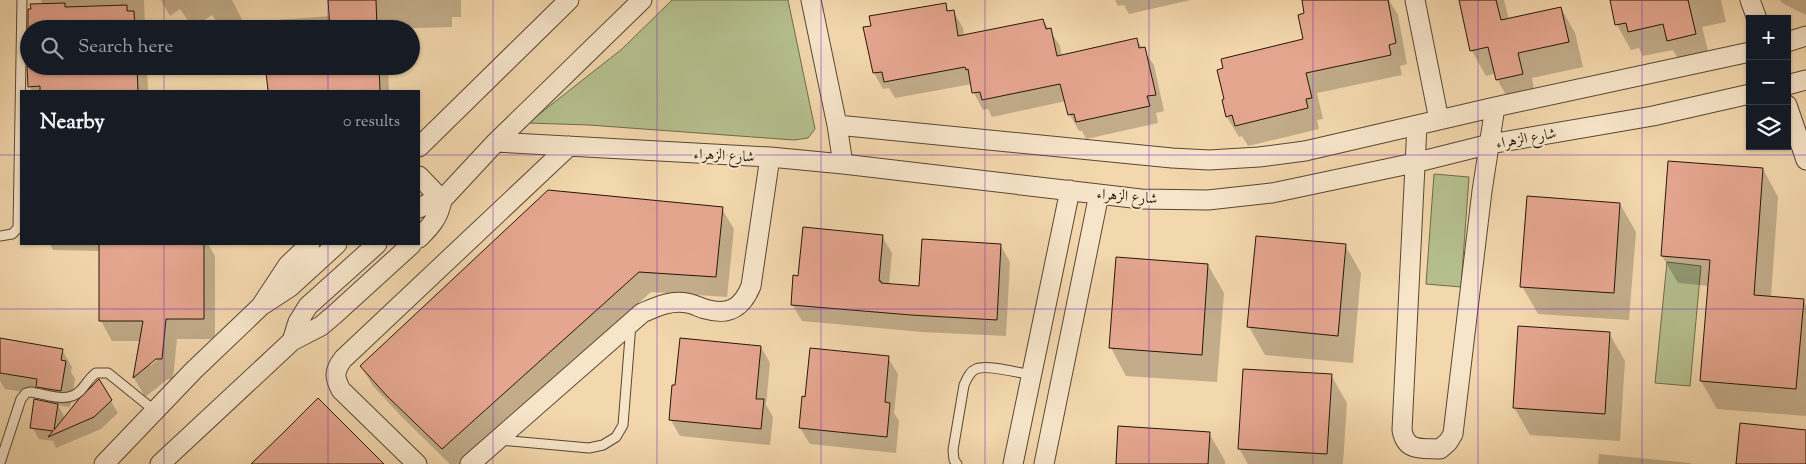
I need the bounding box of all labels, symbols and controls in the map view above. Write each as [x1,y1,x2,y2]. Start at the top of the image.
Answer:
map controls [1746,15,1791,150]
button: + [1746,15,1791,60]
search box [20,20,420,75]
icon: search [38,34,66,62]
text: Search here [78,34,173,61]
button: − [1746,60,1791,105]
button: layers [1746,105,1791,150]
text: Nearby [40,108,105,138]
text: 0 results [343,111,400,134]
street label: شارع الزهراء [1494,124,1558,156]
street label: شارع الزهراء [693,144,755,170]
street label: شارع الزهراء [1095,184,1158,212]

